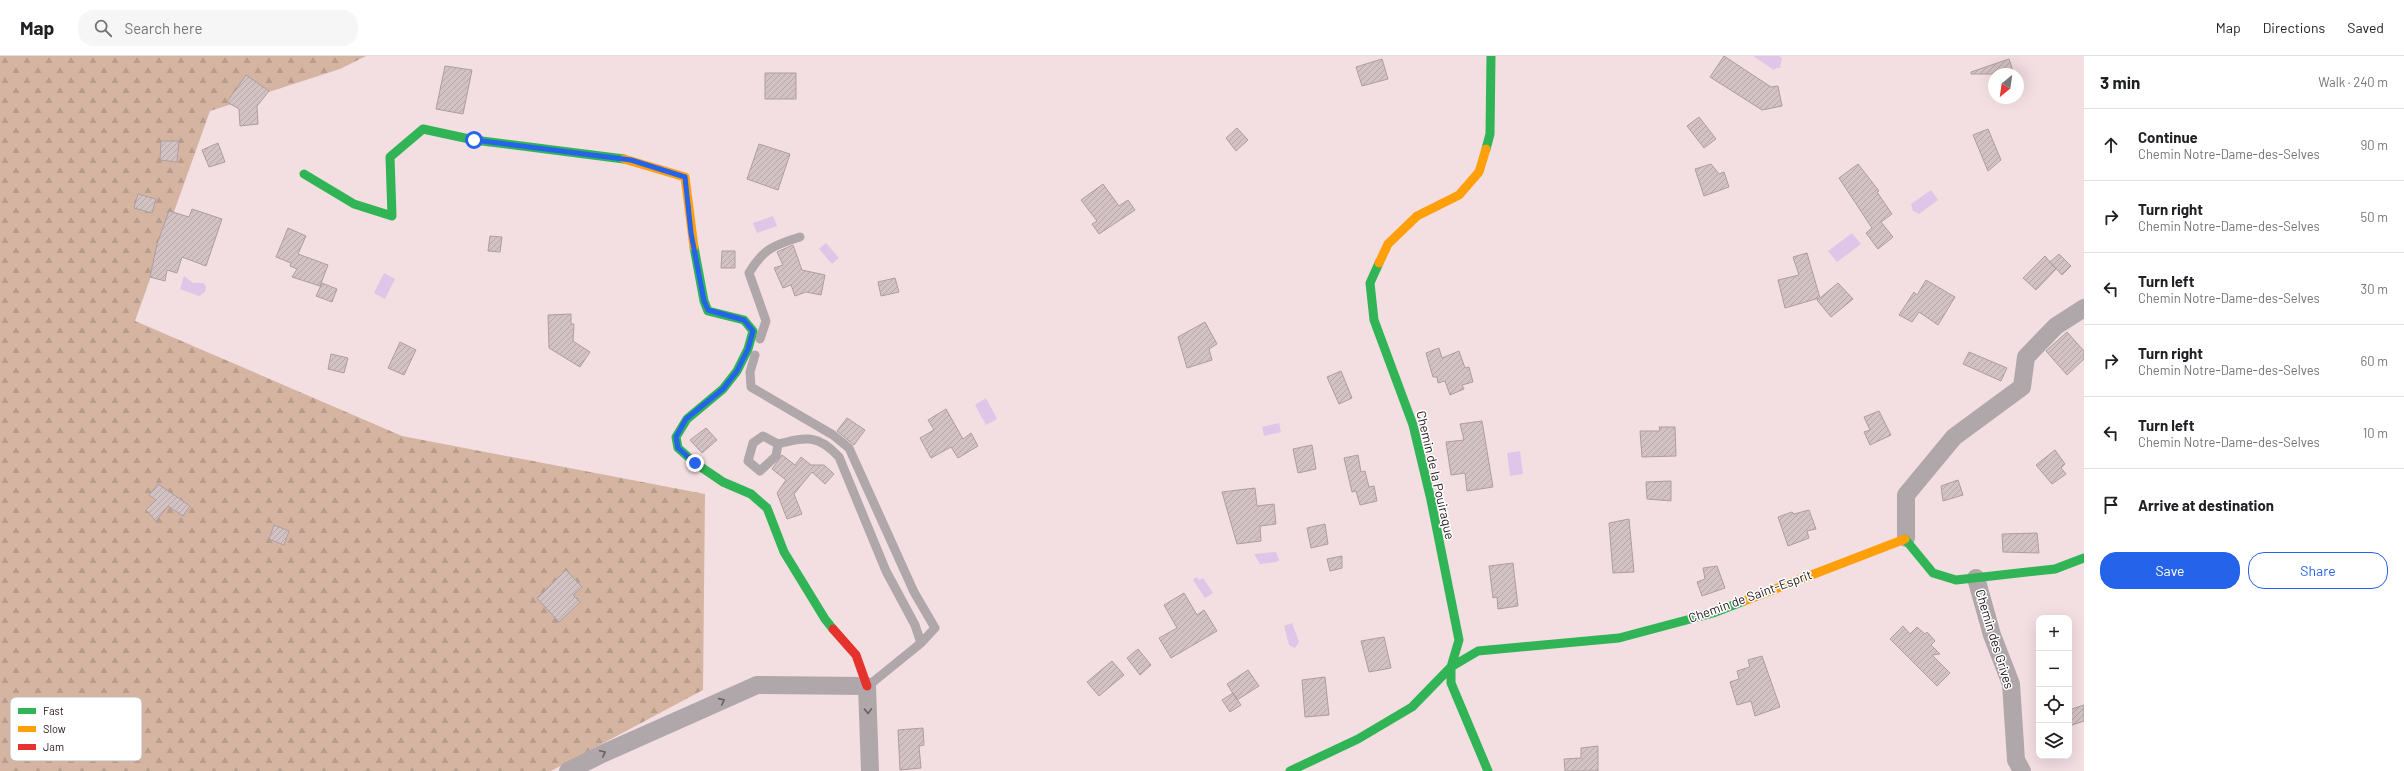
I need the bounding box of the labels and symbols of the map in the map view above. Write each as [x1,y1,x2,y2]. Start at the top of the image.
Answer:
north arrow [1988,68,2024,104]
route start [465,131,483,149]
street label: Chemin de la Pouiraque [1413,409,1459,541]
route end [686,454,704,472]
street label: Chemin de Saint-Esprit [1686,566,1814,626]
street label: Chemin des Grives [1972,587,2018,691]
legend [10,697,142,761]
one-way arrow [718,697,725,705]
text: Fast [43,704,64,717]
one-way arrow [863,708,872,714]
text: Slow [43,722,66,735]
text: Jam [43,740,64,753]
one-way arrow [599,750,606,758]

